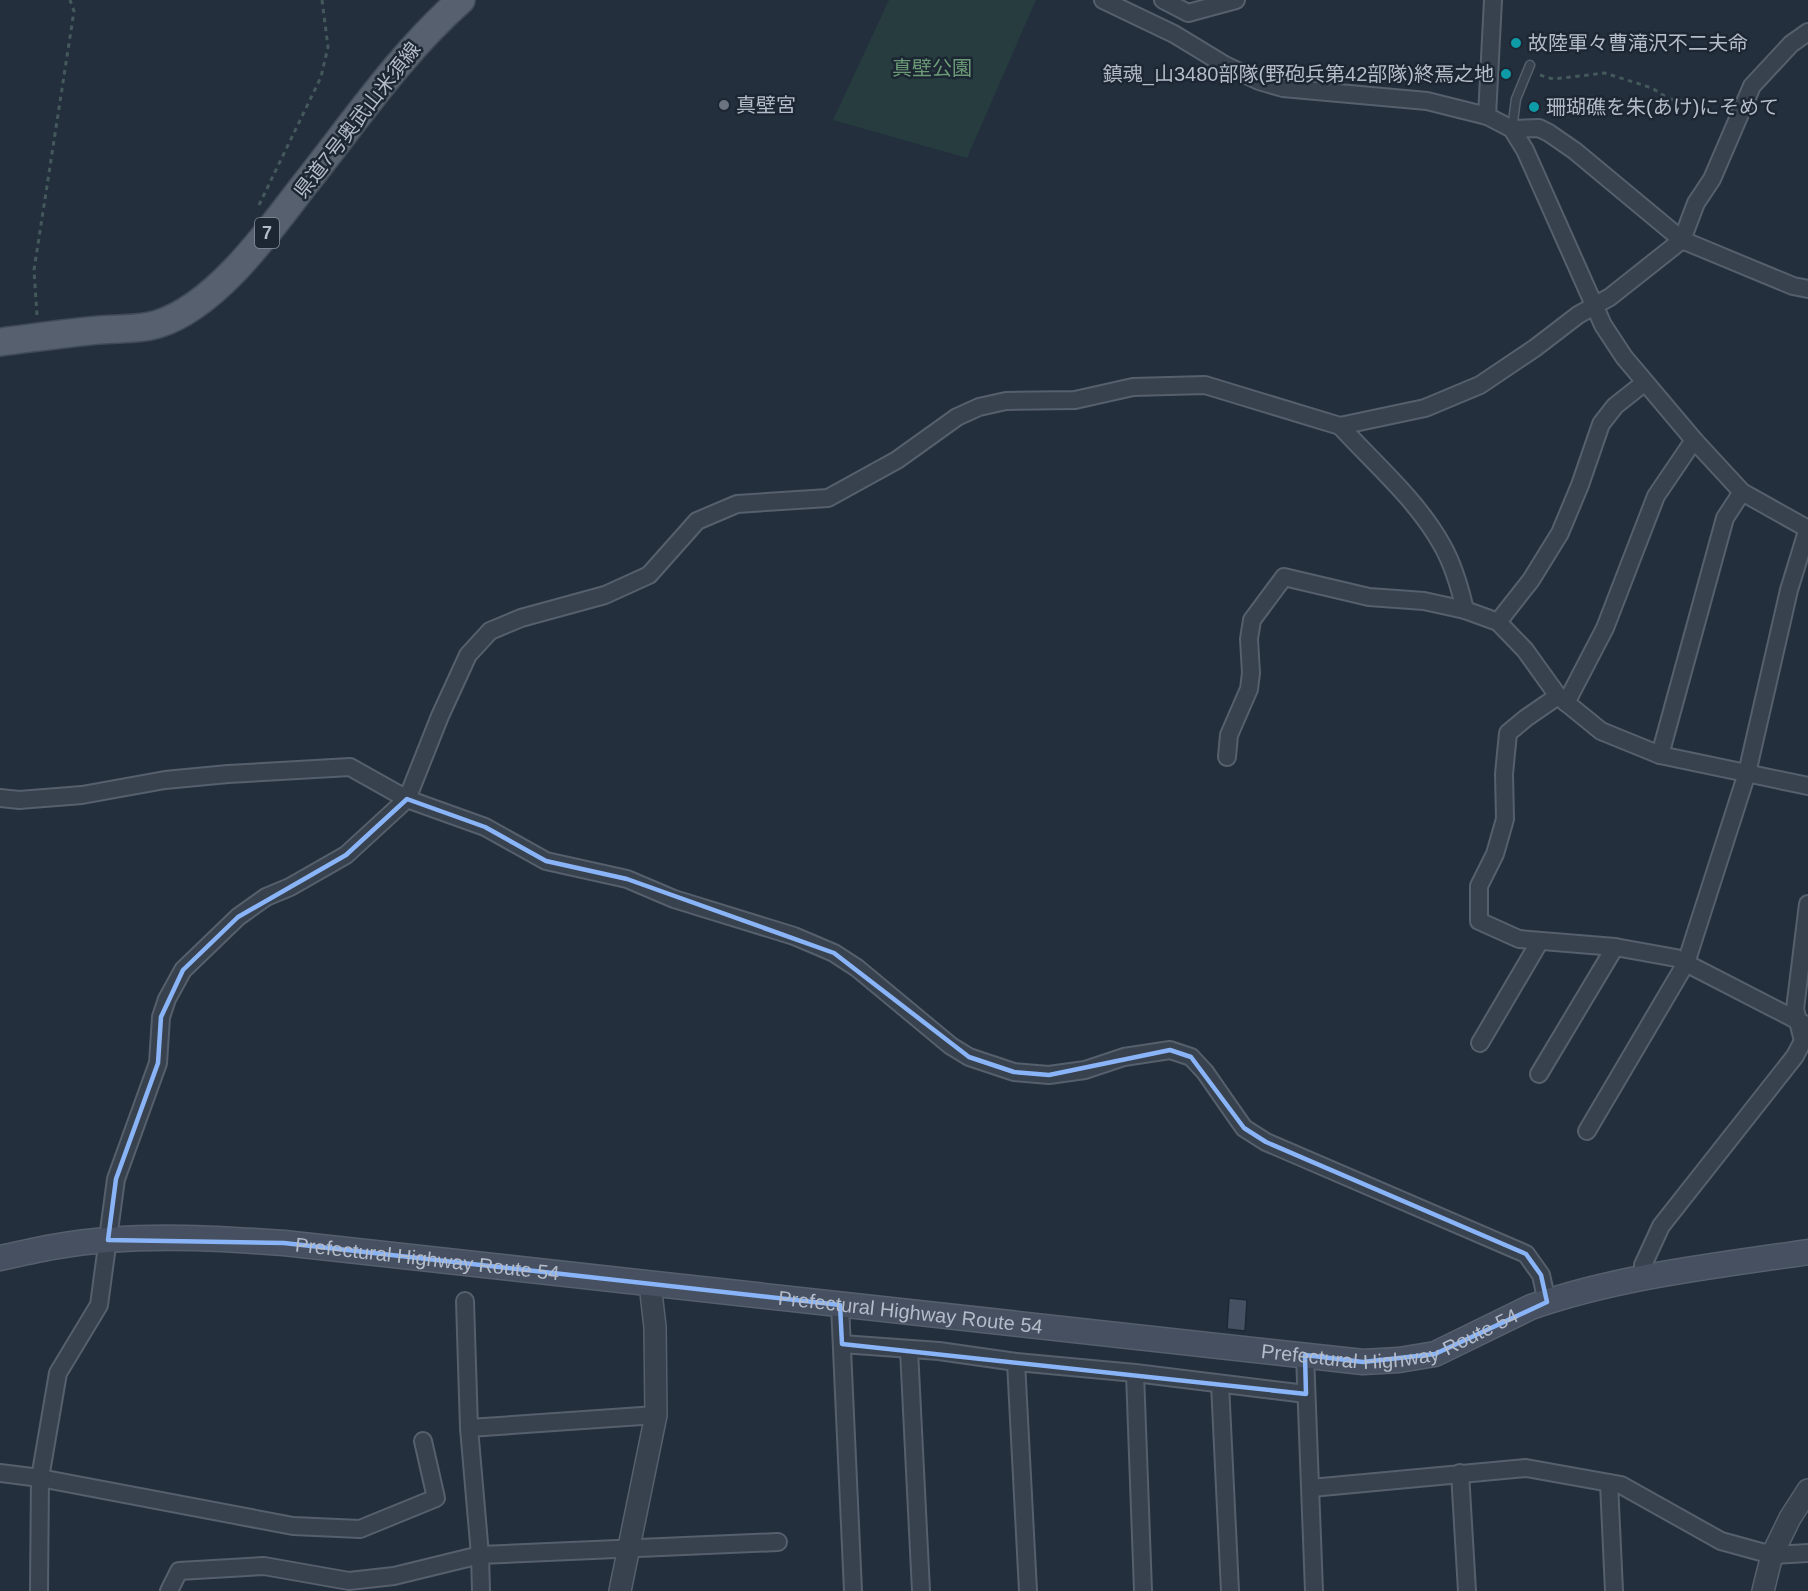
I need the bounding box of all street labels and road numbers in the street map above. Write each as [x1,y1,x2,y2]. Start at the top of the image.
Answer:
street label: 県道7号奥武山米須線 [289,38,425,202]
road number: 7 [255,218,279,248]
street label: Prefectural Highway Route 54 [294,1233,561,1284]
street label: Prefectural Highway Route 54 [777,1287,1044,1338]
street label: Prefectural Highway Route 54 [1260,1304,1522,1373]

